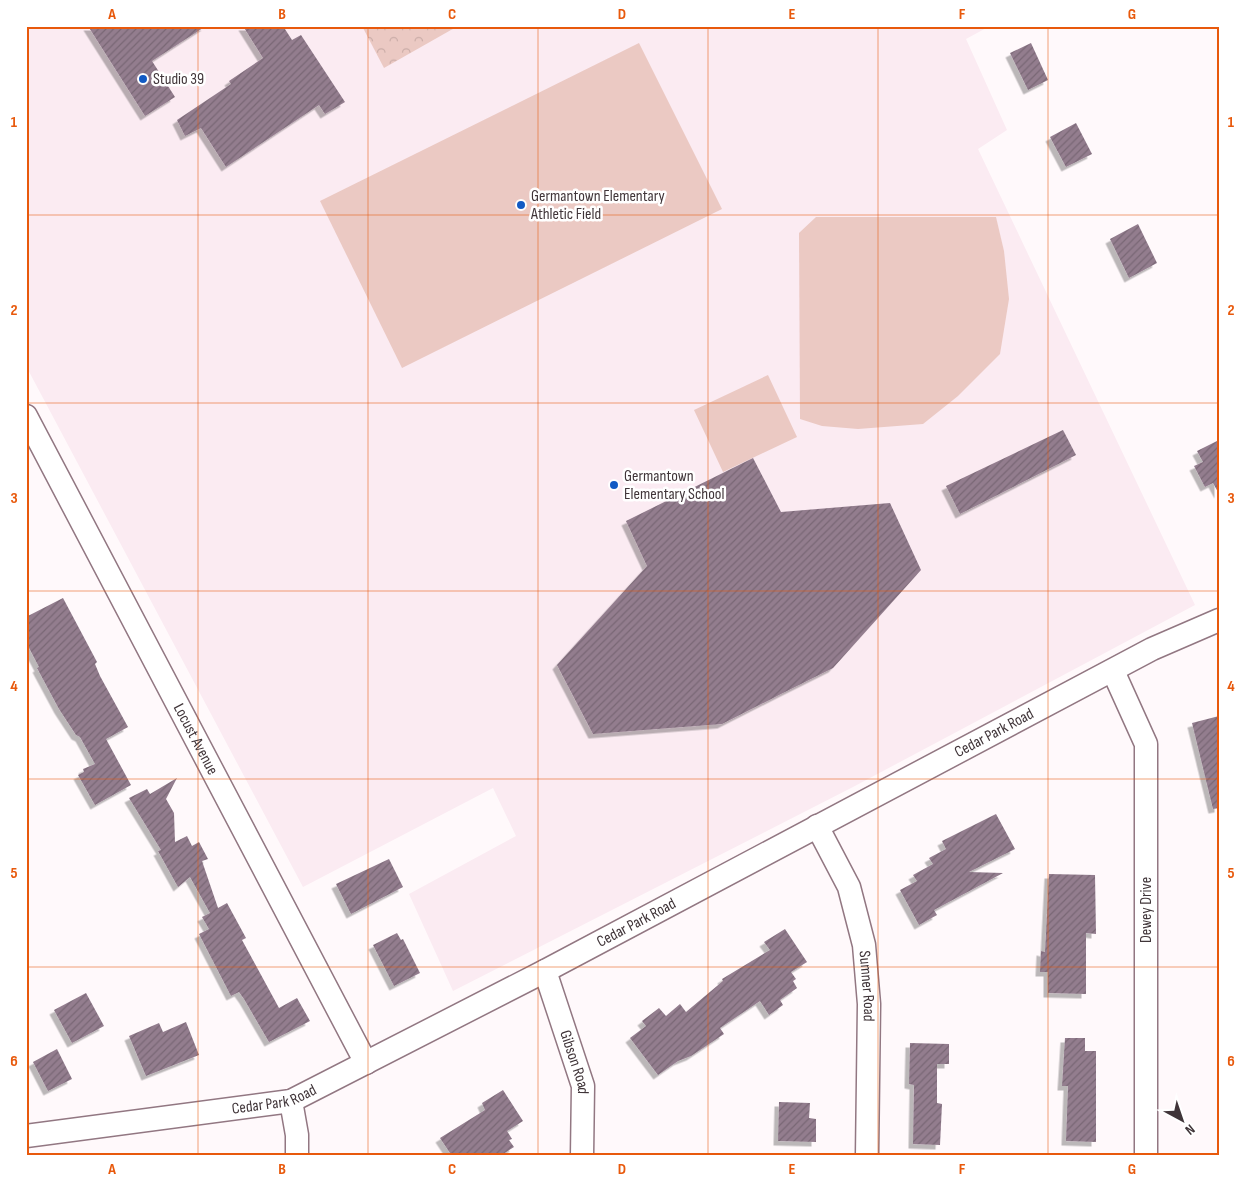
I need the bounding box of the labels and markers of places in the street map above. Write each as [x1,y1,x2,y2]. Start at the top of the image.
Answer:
place label: Studio 39 [153,70,204,89]
marker: Studio 39 [137,73,149,85]
place label: Germantown Elementary Athletic Field [530,187,665,224]
marker: Germantown Elementary Athletic Field [515,199,527,211]
place label: Germantown Elementary School [624,467,724,504]
marker: Germantown Elementary School [608,479,620,491]

